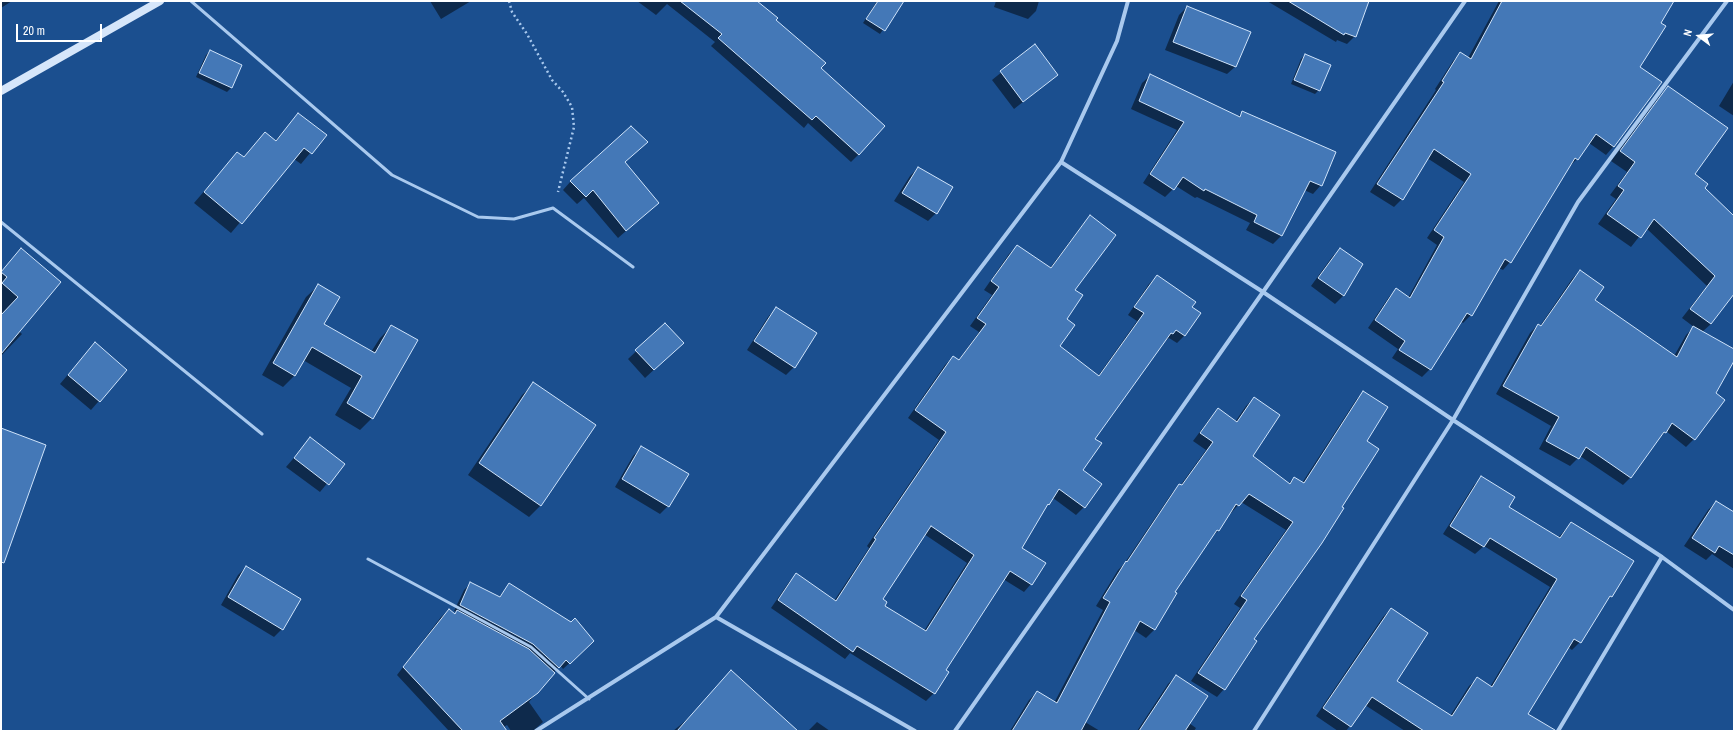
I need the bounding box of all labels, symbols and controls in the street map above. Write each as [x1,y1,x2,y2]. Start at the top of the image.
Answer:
scale bar [18,16,104,42]
north arrow [1679,16,1719,56]
text: 20 m [23,23,45,39]
text: N [1680,28,1695,38]

